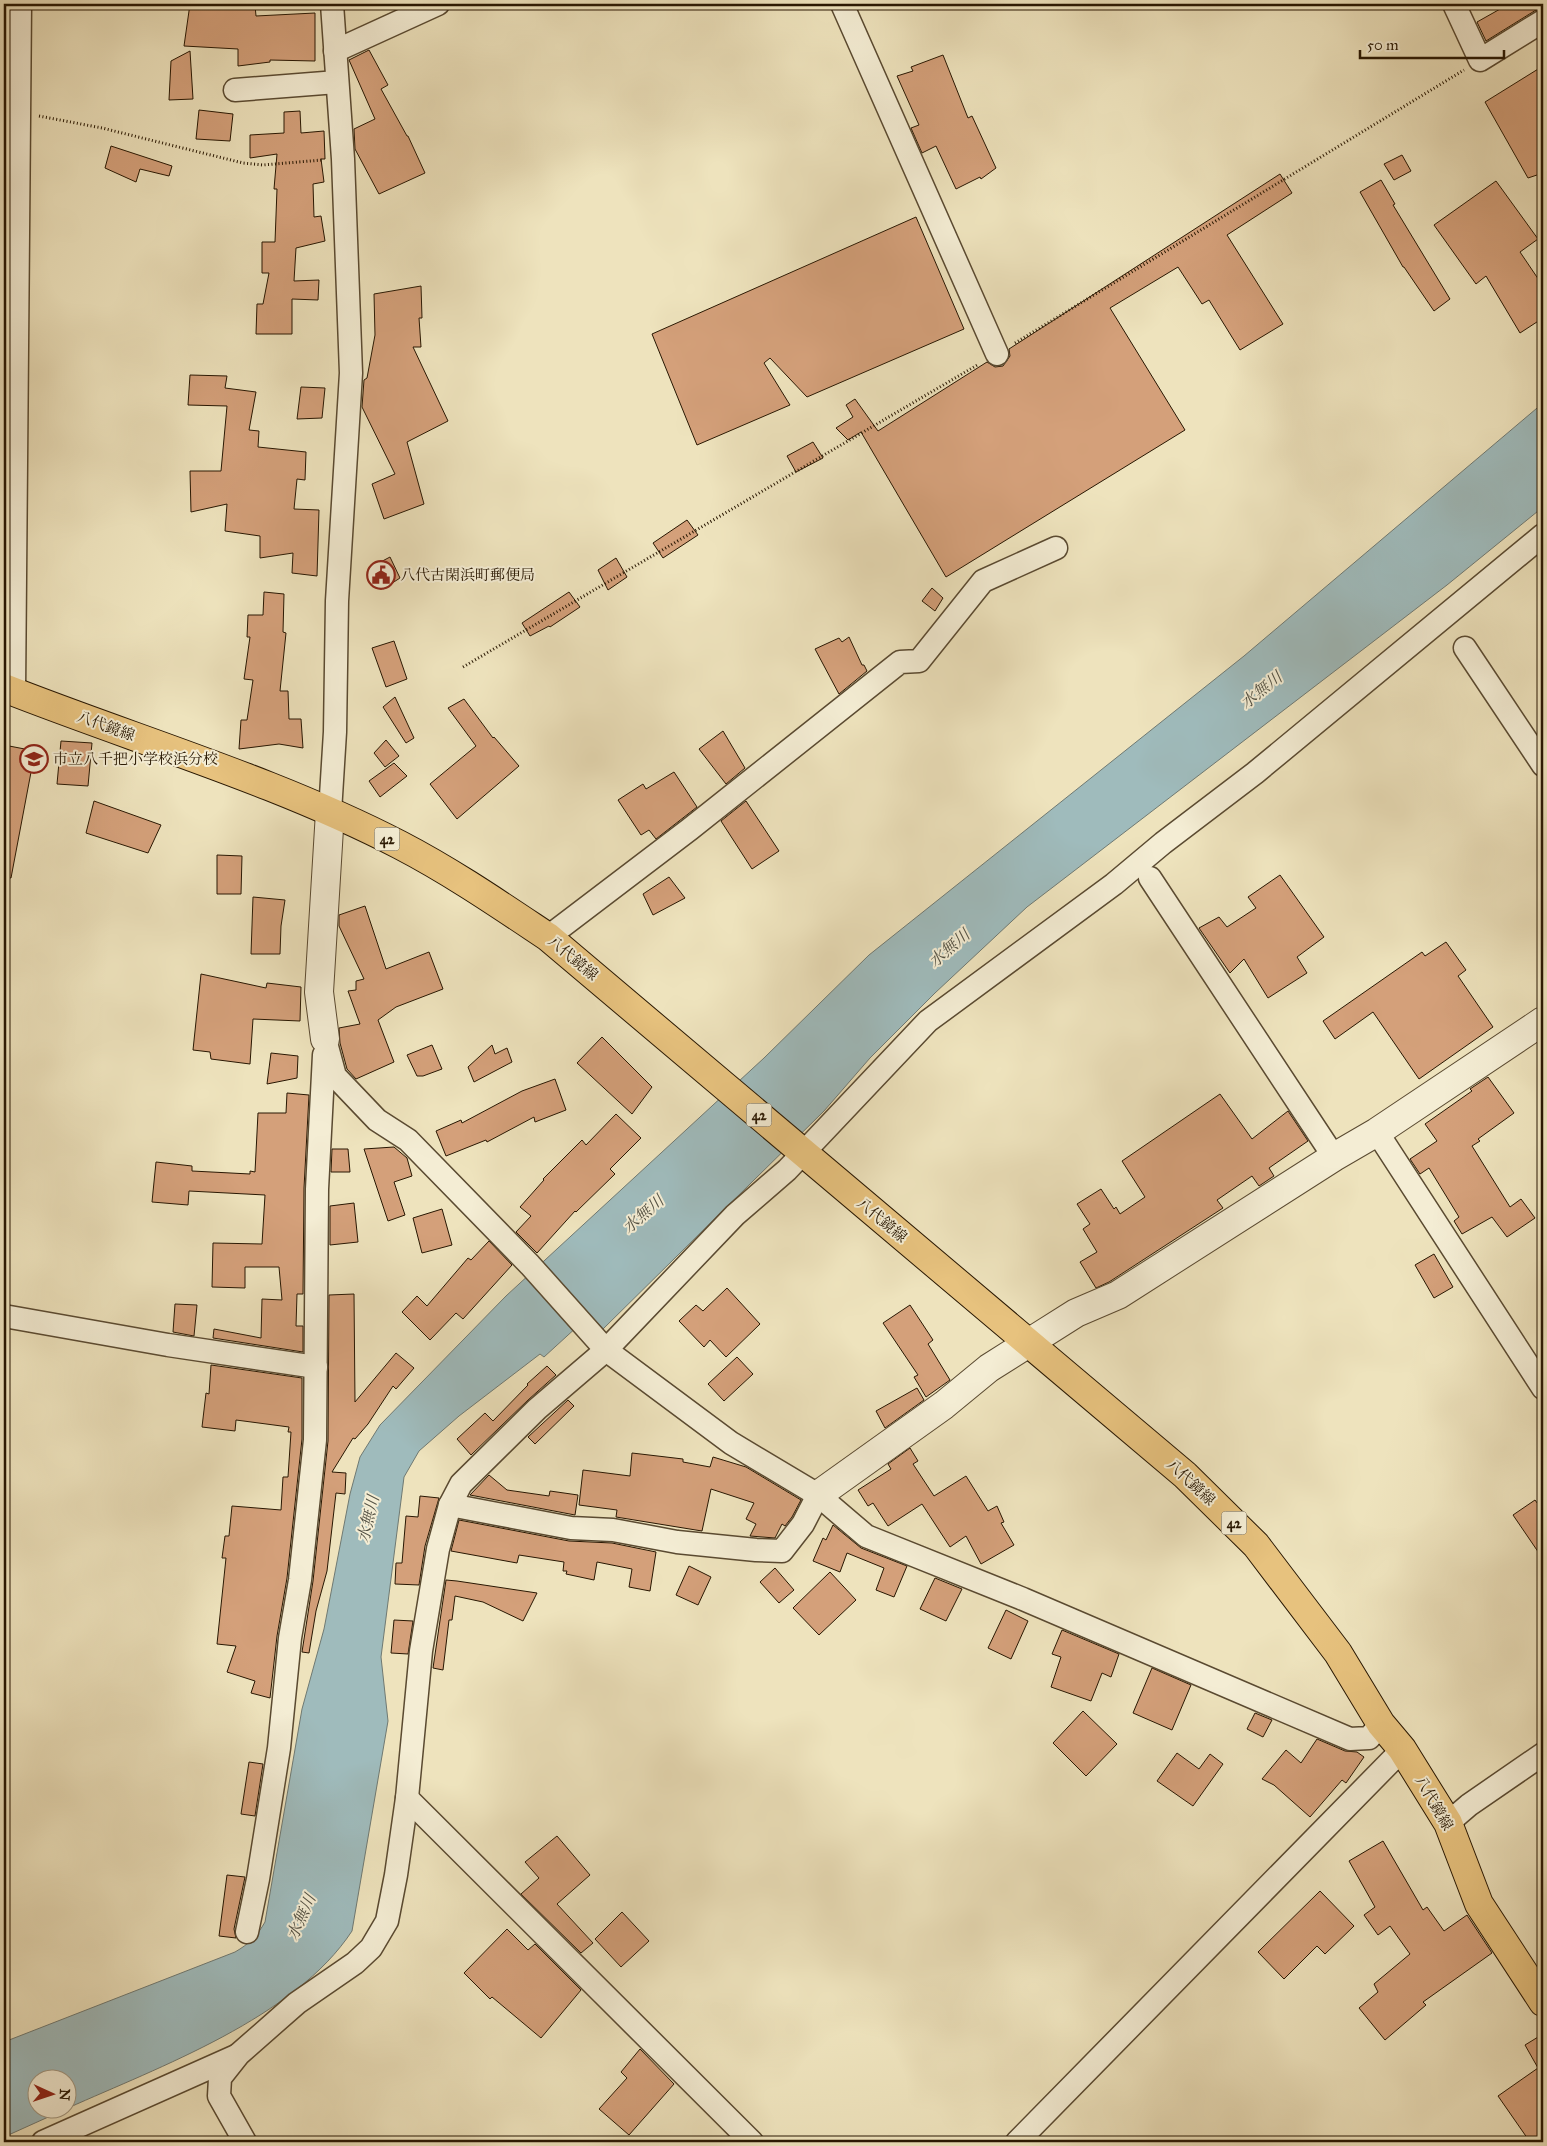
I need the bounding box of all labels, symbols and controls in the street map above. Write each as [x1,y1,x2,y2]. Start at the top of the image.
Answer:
scale bar [1360,28,1503,60]
text: 50 m [1367,36,1399,54]
public building icon: 八代古閑浜町郵便局 [366,560,396,590]
place label: 八代古閑浜町郵便局 [400,566,535,584]
water label: 水無川 [1236,666,1287,712]
street label: 八代鏡線 [75,707,137,745]
school or university icon: 市立八千把小学校浜分校 [19,744,49,774]
place label: 市立八千把小学校浜分校 [53,750,218,768]
road number: 42 [374,828,400,851]
water label: 水無川 [925,924,975,971]
street label: 八代鏡線 [544,932,602,984]
road number: 42 [746,1104,772,1126]
water label: 水無川 [619,1190,669,1237]
street label: 八代鏡線 [853,1194,911,1246]
street label: 八代鏡線 [1163,1455,1219,1509]
water label: 水無川 [353,1492,383,1545]
road number: 42 [1222,1512,1246,1535]
street label: 八代鏡線 [1411,1773,1457,1833]
water label: 水無川 [283,1889,320,1943]
north arrow [28,2068,78,2118]
text: N [56,2088,73,2101]

